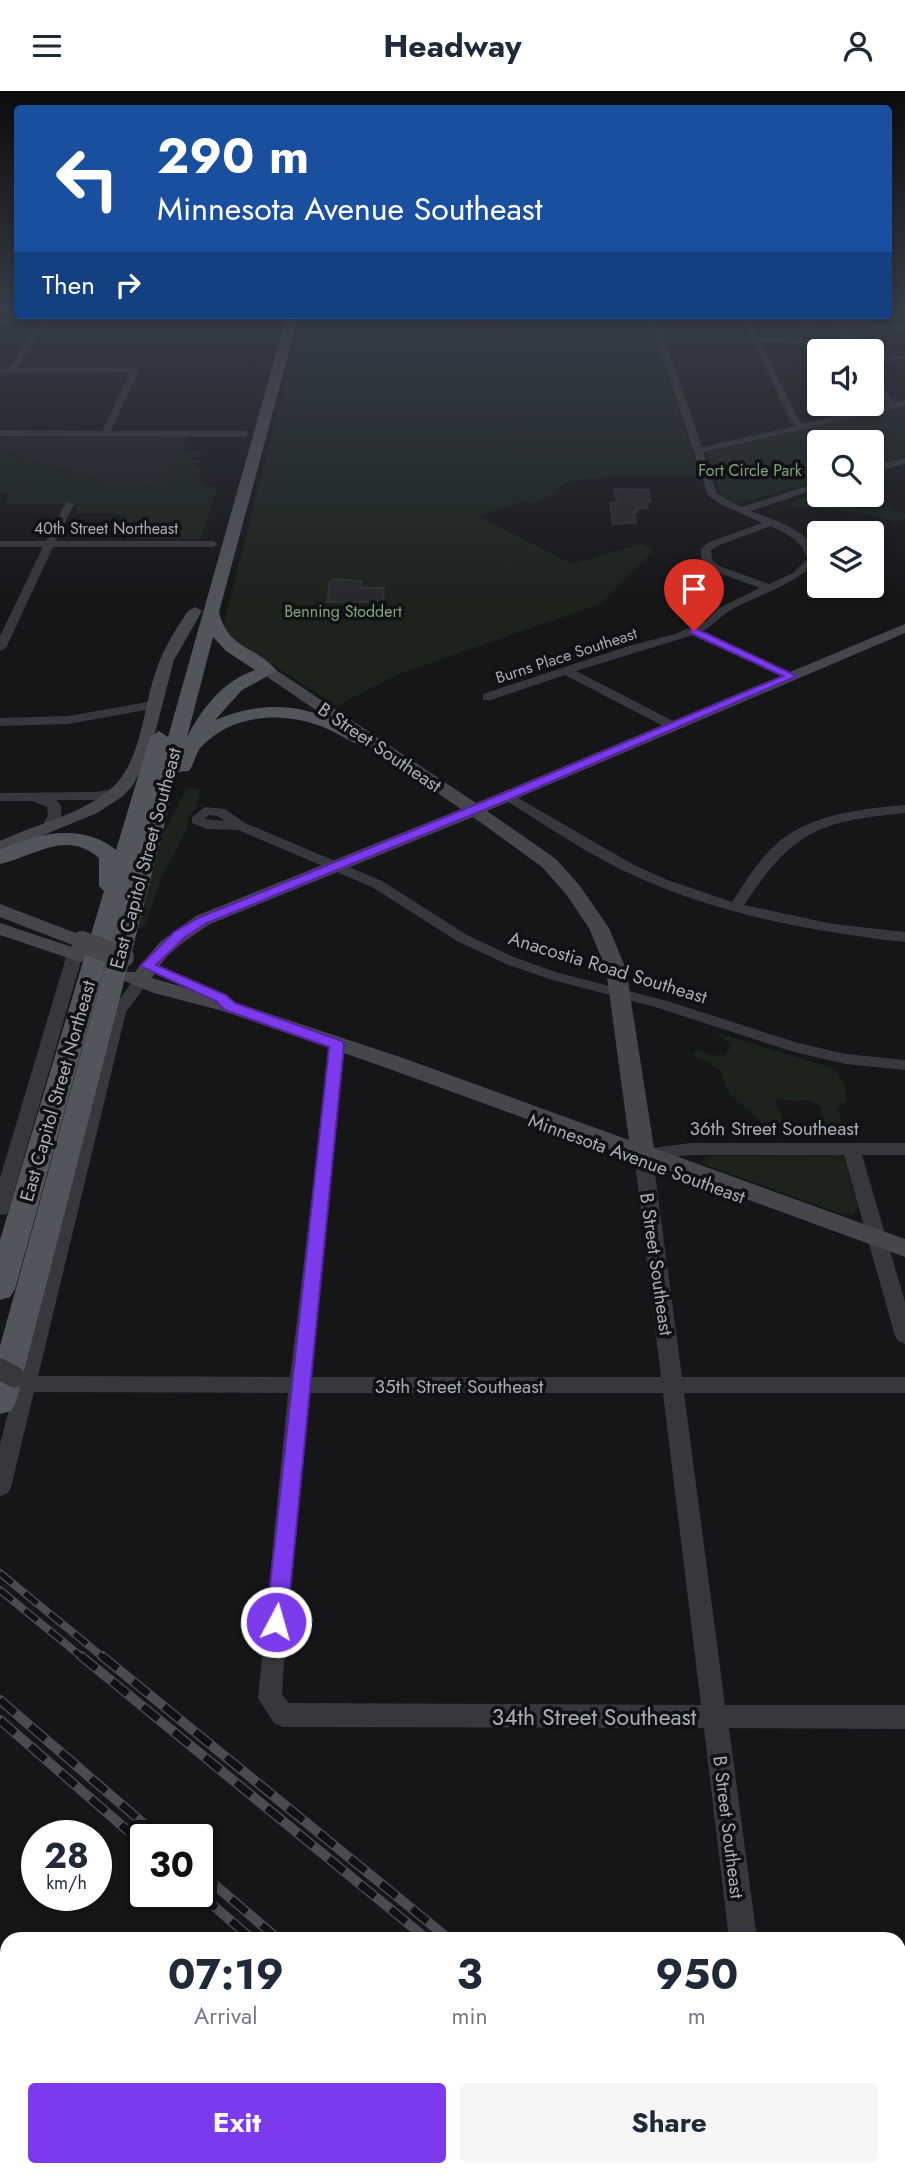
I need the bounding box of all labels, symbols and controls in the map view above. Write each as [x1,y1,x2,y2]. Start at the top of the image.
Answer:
text: Headway [383,23,522,69]
icon: menu [28,27,66,65]
icon: person [839,27,877,65]
text: 290 m [157,121,309,191]
icon: left [42,133,133,224]
text: Minnesota Avenue Southeast [157,186,542,232]
text: Then [42,266,95,304]
icon: right [109,266,147,304]
map controls [807,339,884,598]
button: sound [807,339,884,416]
button: search [807,430,884,507]
park label: Fort Circle Park [698,459,803,482]
street label: 40th Street Northeast [34,517,178,540]
button: layers [807,521,884,598]
pin [664,559,724,631]
icon: arrive [675,570,713,608]
park label: Benning Stoddert [284,600,402,623]
street label: Burns Place Southeast [492,622,640,689]
street label: B Street Southeast [313,696,447,799]
street label: East Capitol Street Southeast [103,744,188,972]
street label: Anacostia Road Southeast [505,924,711,1011]
street label: East Capitol Street Northeast [13,977,102,1205]
street label: Minnesota Avenue Southeast [525,1107,749,1210]
street label: 36th Street Southeast [689,1115,859,1142]
street label: B Street Southeast [633,1191,680,1338]
street label: 35th Street Southeast [375,1373,544,1400]
position arrow [239,1585,313,1659]
street label: 34th Street Southeast [492,1700,697,1734]
street label: B Street Southeast [706,1754,751,1900]
speed limit sign: 30 [126,1820,217,1911]
text: 28 [44,1831,89,1881]
text: km/h [46,1870,87,1896]
text: 07:19 [168,1944,284,2005]
text: 3 [457,1944,483,2005]
text: 950 [655,1944,738,2005]
text: Arrival [194,1999,257,2033]
text: min [452,1999,488,2033]
text: m [688,1999,706,2033]
button: Exit [28,2083,446,2163]
button: Share [460,2083,878,2163]

